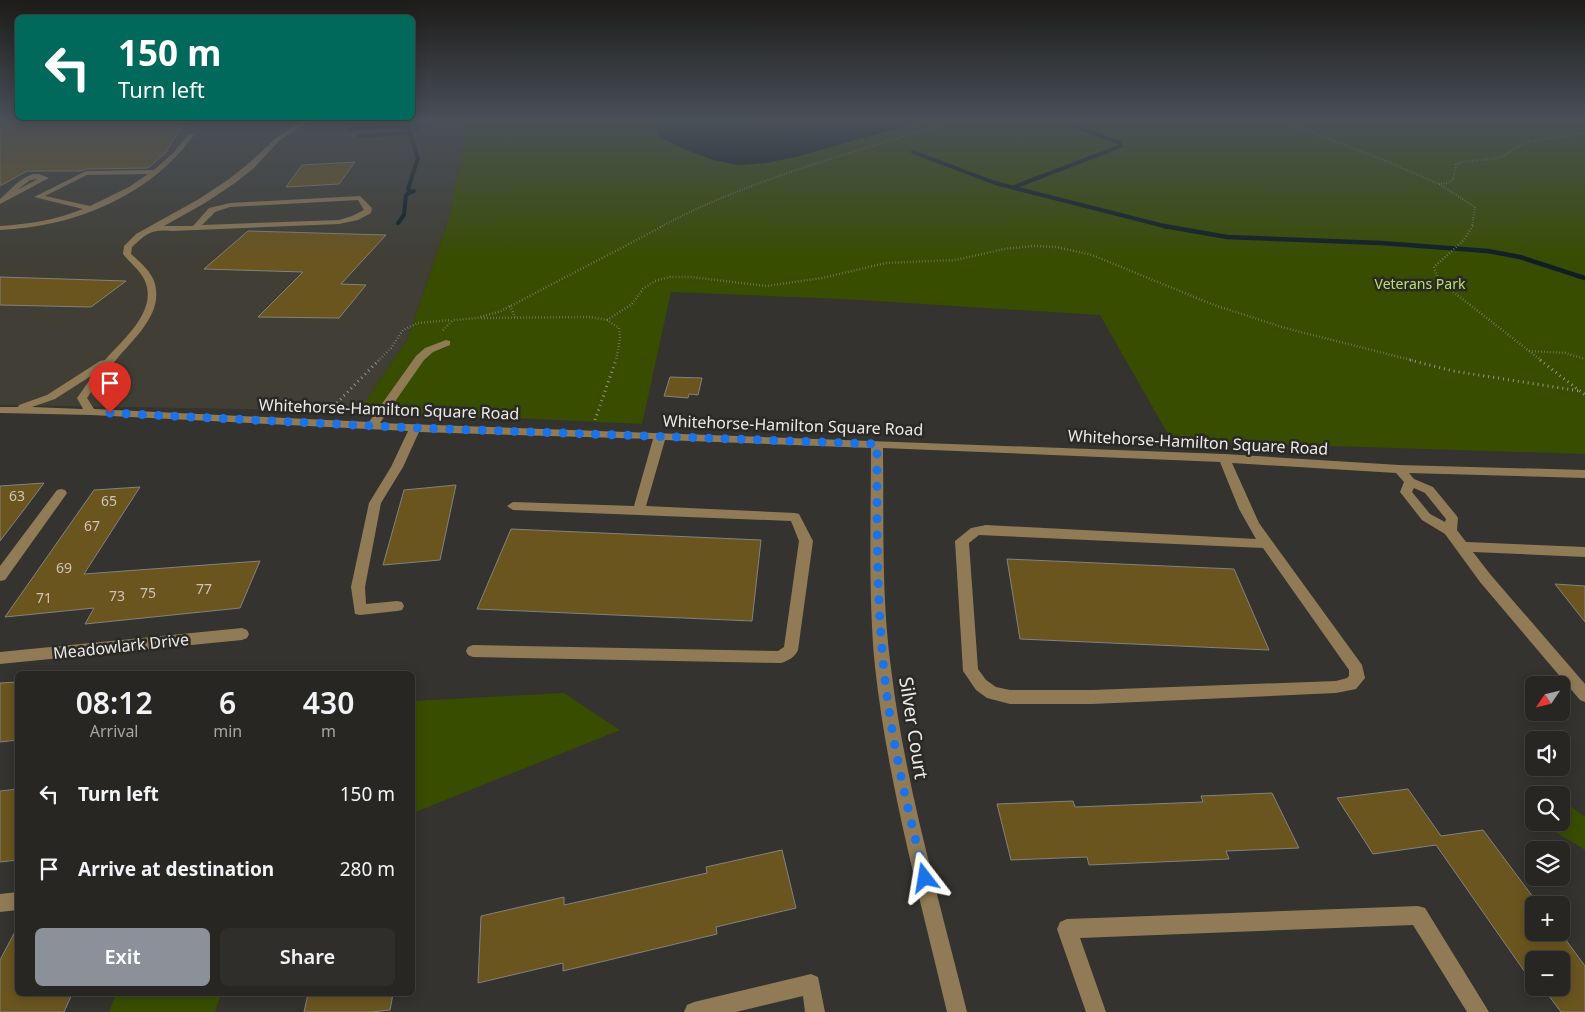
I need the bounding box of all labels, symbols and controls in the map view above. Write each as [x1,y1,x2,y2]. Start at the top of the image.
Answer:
text: 150 m [118,29,221,76]
icon: left [35,35,100,100]
text: Turn left [118,74,205,104]
park label: Veterans Park [1375,274,1466,293]
pin [89,362,131,413]
icon: arrive [96,369,124,397]
street label: Whitehorse-Hamilton Square Road [258,393,520,425]
street label: Whitehorse-Hamilton Square Road [662,409,924,441]
street label: Whitehorse-Hamilton Square Road [1067,424,1329,460]
house number: 63 [9,486,25,505]
house number: 65 [101,491,117,510]
house number: 67 [84,516,100,535]
house number: 69 [56,558,72,577]
house number: 77 [196,579,212,598]
house number: 75 [140,583,156,602]
house number: 73 [109,586,125,605]
house number: 71 [36,588,52,607]
street label: Meadowlark Drive [52,628,190,664]
street label: Silver Court [893,675,935,781]
north arrow [1525,676,1570,721]
map controls [1525,676,1570,996]
text: 08:12 [76,682,153,723]
text: 6 [219,682,236,723]
text: 430 [303,682,354,723]
text: Arrival [90,720,139,742]
text: min [213,720,242,742]
text: m [321,720,336,742]
button: sound [1525,731,1570,776]
icon: left [35,780,63,808]
text: Turn left [78,781,159,807]
text: 150 m [340,781,395,807]
button: search [1525,786,1570,831]
button: layers [1525,841,1570,886]
position arrow [898,851,950,903]
icon: arrive [35,855,63,883]
text: Arrive at destination [78,856,274,882]
text: 280 m [340,856,395,882]
button: + [1525,896,1570,941]
button: Exit [35,928,210,986]
button: Share [220,928,395,986]
button: − [1525,951,1570,996]

